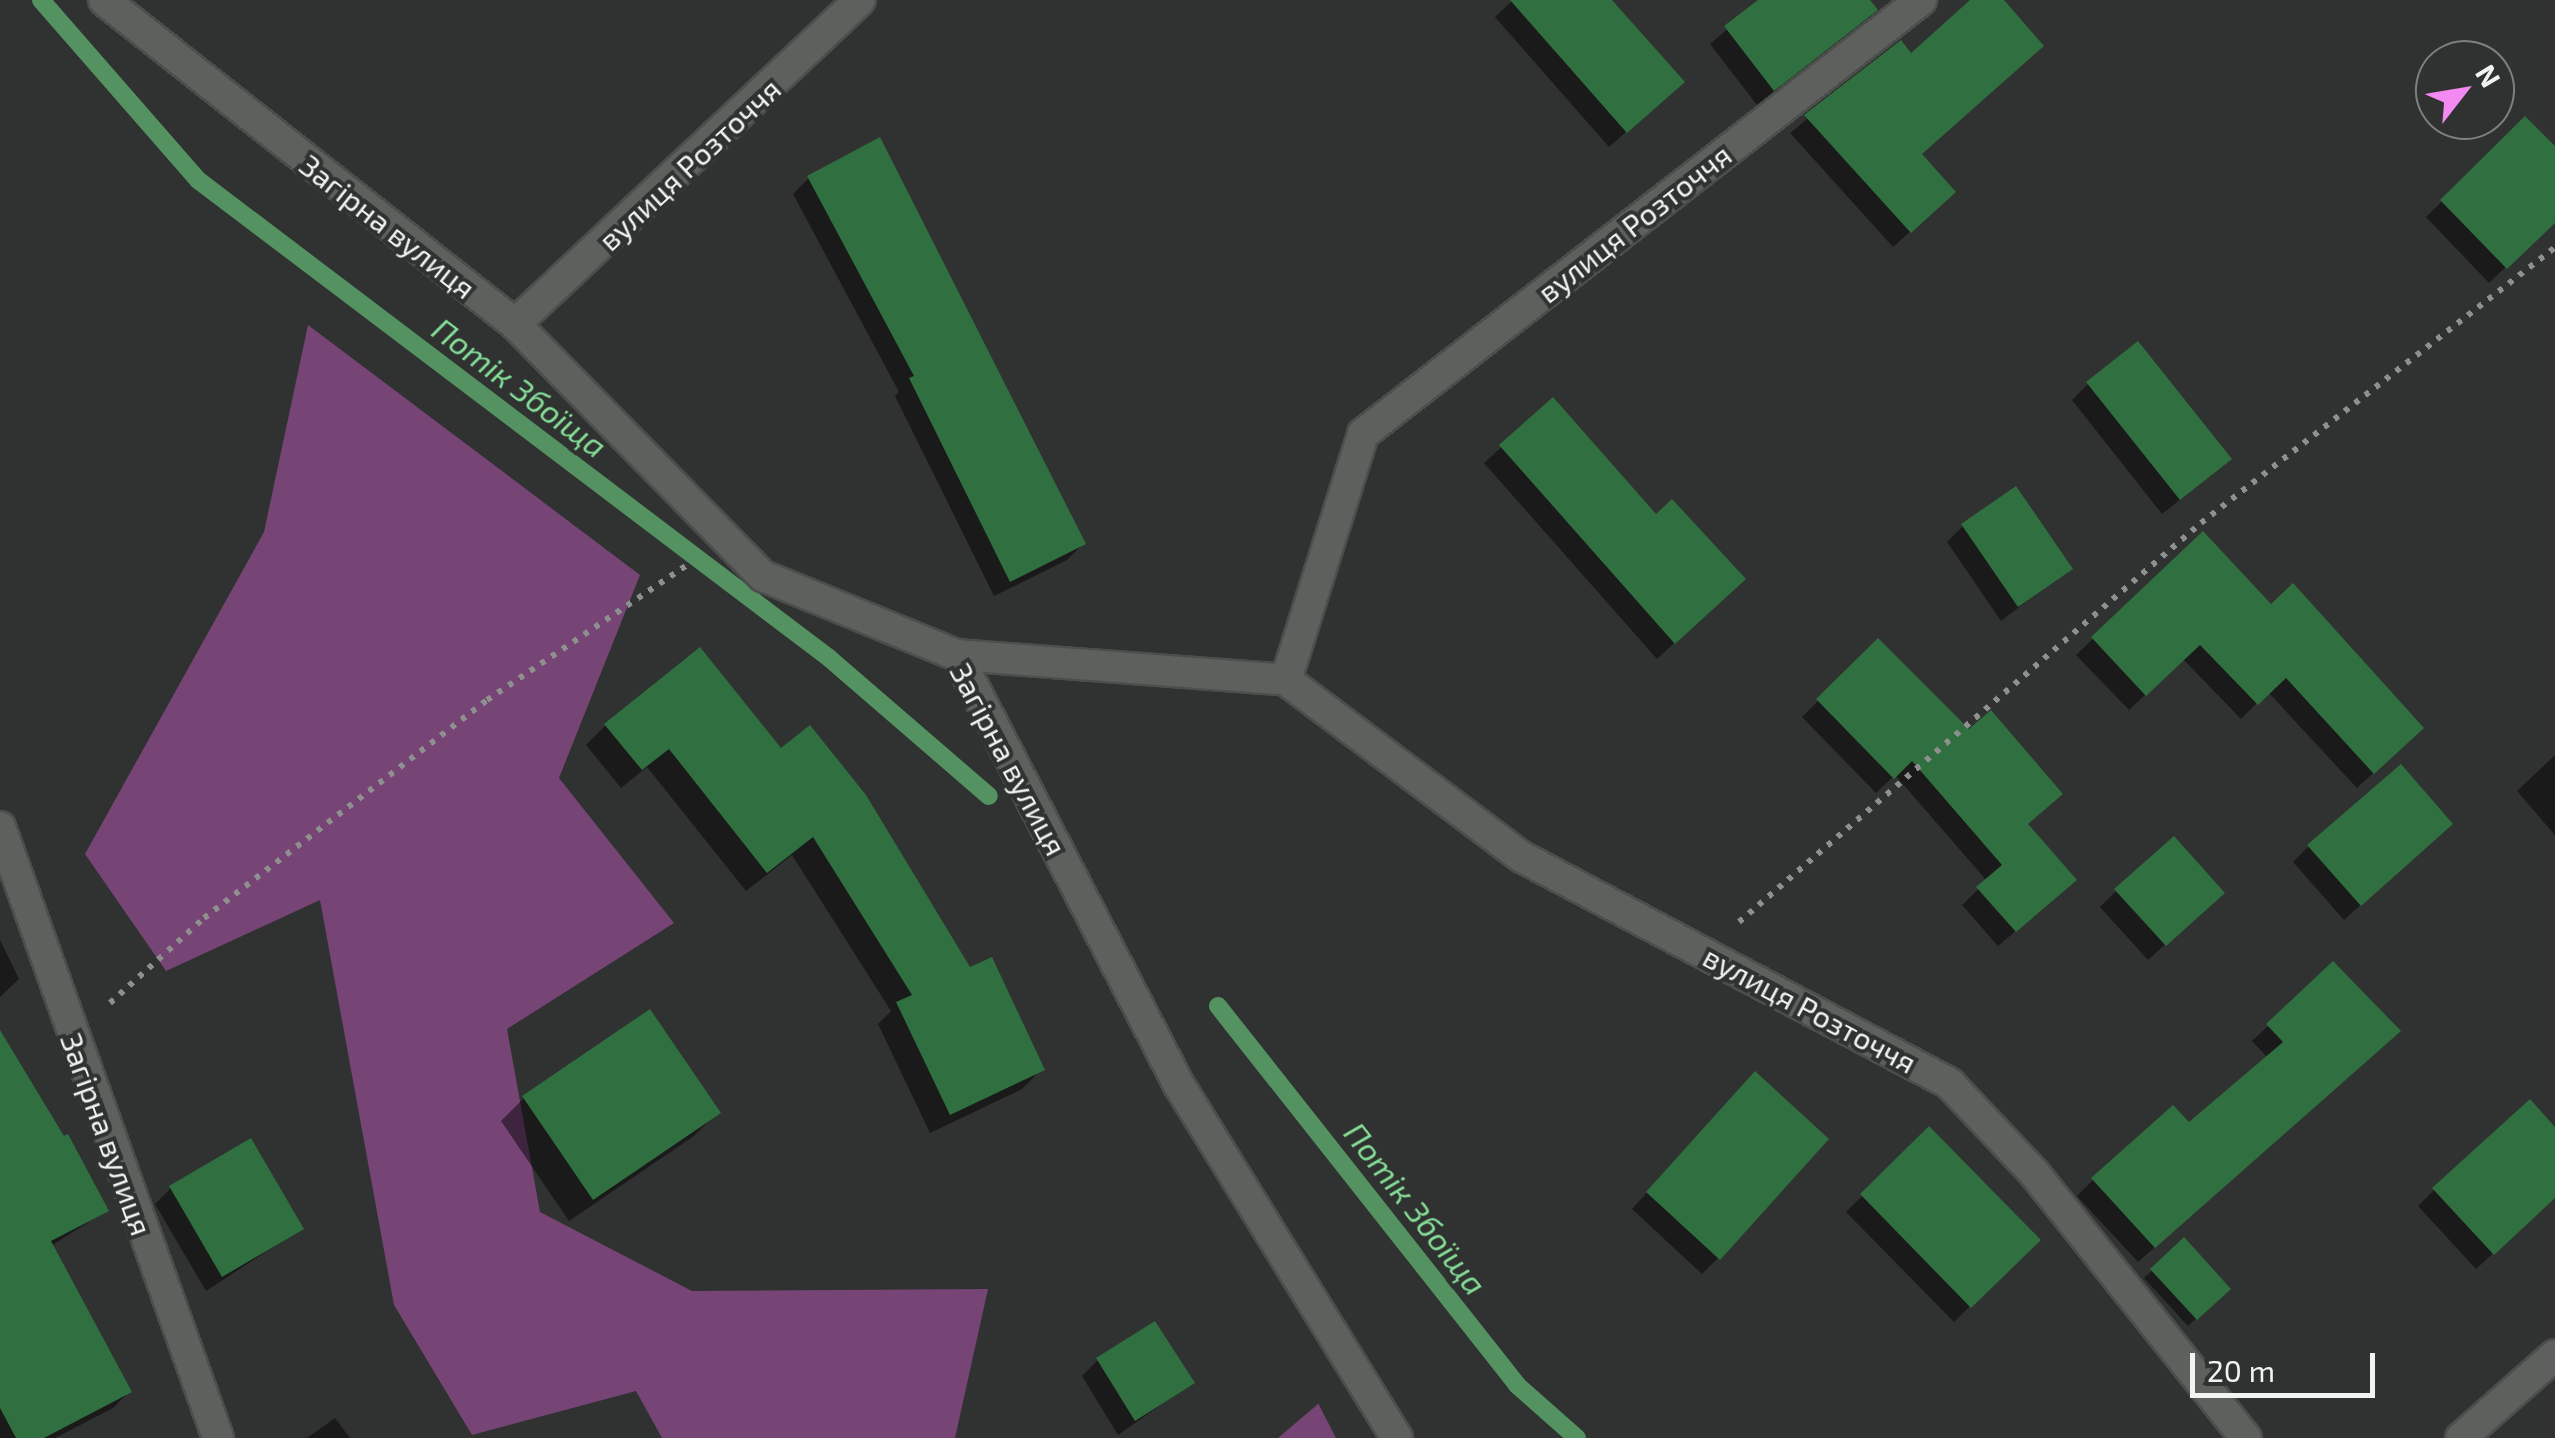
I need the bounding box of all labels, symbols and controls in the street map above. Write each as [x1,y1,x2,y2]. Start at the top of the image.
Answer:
north arrow [2415,40,2515,140]
text: N [2469,58,2509,93]
street label: вулиця Розточчя [591,70,787,258]
street label: вулиця Розточчя [1530,136,1738,310]
street label: Загірна вулиця [293,146,483,306]
water label: Потік Збоїща [425,309,615,465]
street label: Загірна вулиця [943,657,1075,861]
street label: вулиця Розточчя [1697,938,1923,1080]
street label: Загірна вулиця [54,1028,160,1240]
water label: Потік Збоїща [1337,1114,1495,1302]
scale bar [2195,1333,2380,1395]
text: 20 m [2207,1352,2275,1388]

